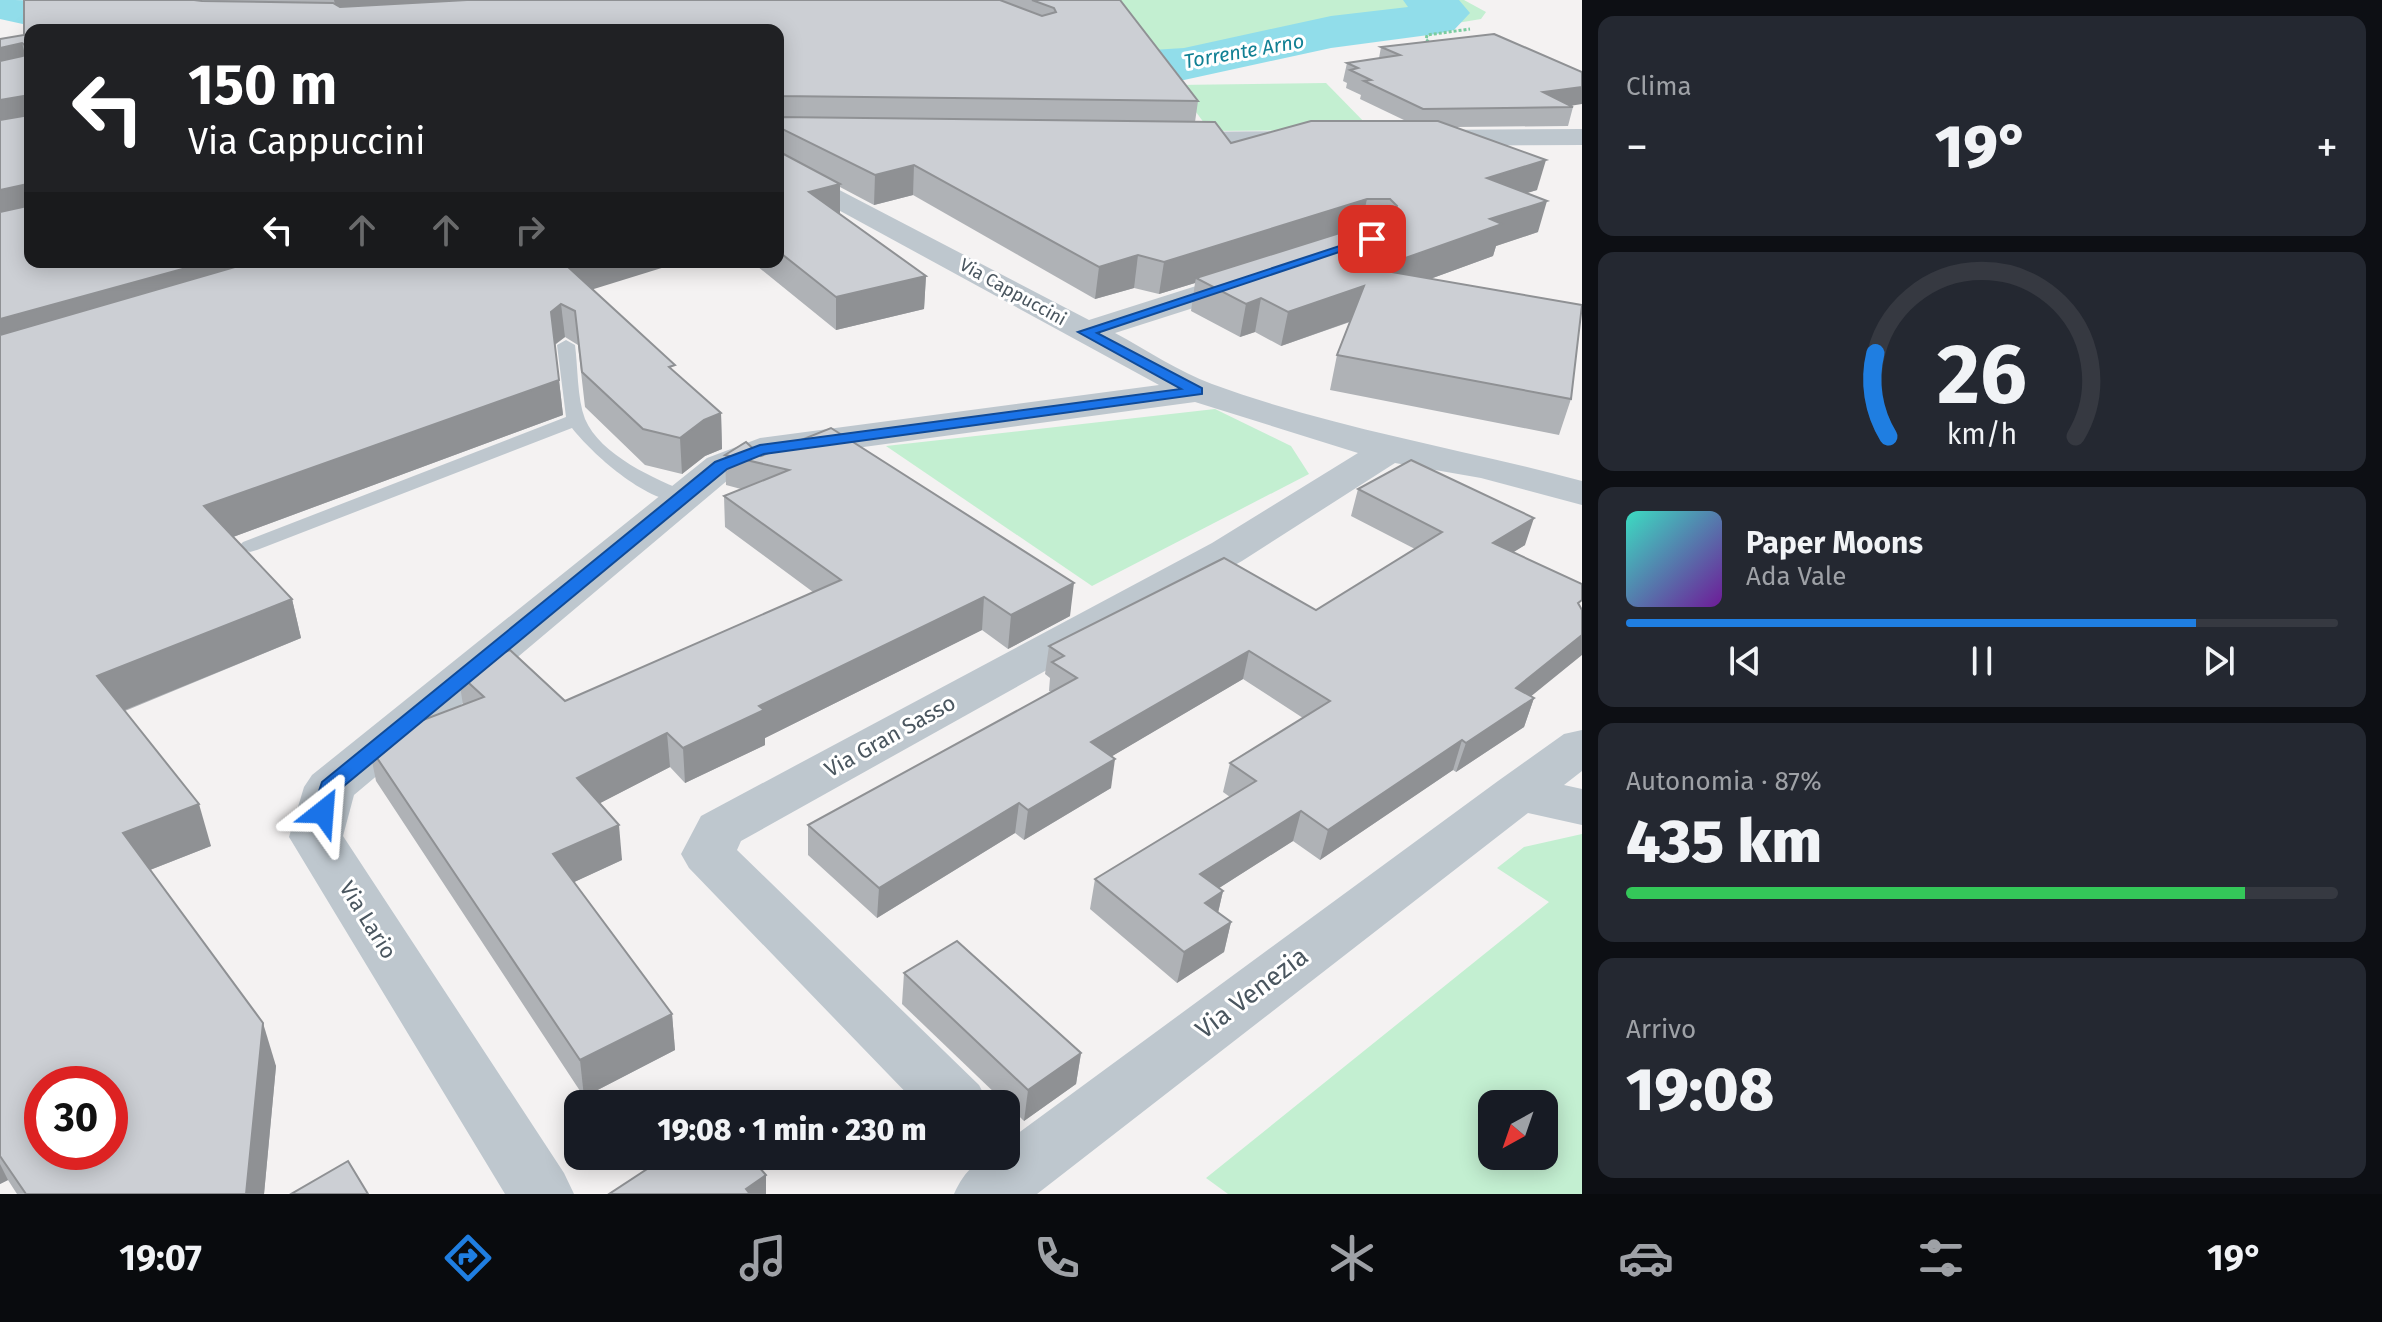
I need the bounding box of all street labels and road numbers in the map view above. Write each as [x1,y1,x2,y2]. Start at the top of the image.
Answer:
street label: Via Cappuccini [956,254,1070,330]
street label: Via Gran Sasso [820,689,960,783]
street label: Via Lario [334,876,402,964]
street label: Via Venezia [1190,941,1314,1045]

